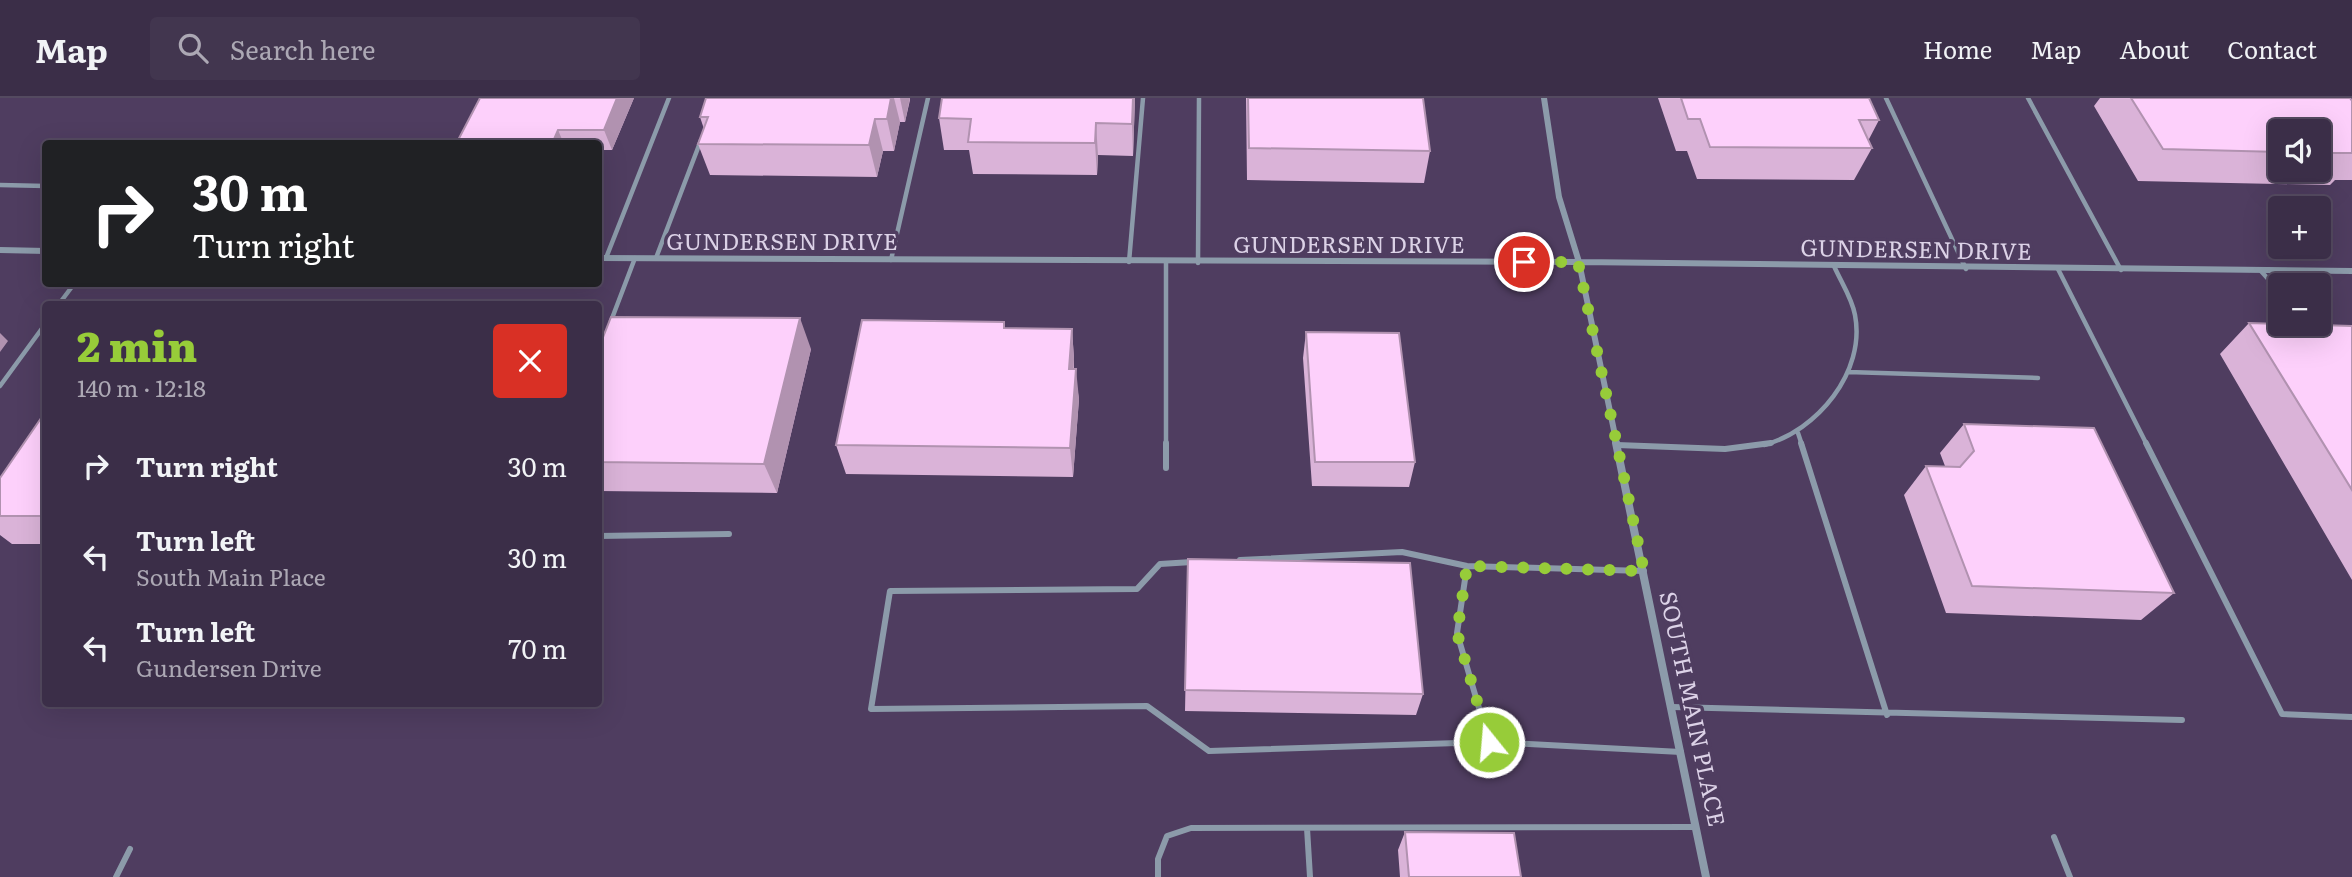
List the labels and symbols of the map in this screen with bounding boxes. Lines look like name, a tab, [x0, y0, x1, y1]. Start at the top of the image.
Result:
street label: GUNDERSEN DRIVE	[666, 223, 898, 257]
street label: GUNDERSEN DRIVE	[1233, 226, 1465, 260]
street label: GUNDERSEN DRIVE	[1800, 229, 2032, 267]
pin	[1494, 232, 1554, 292]
street label: SOUTH MAIN PLACE	[1652, 588, 1735, 829]
position arrow	[1452, 705, 1526, 779]

